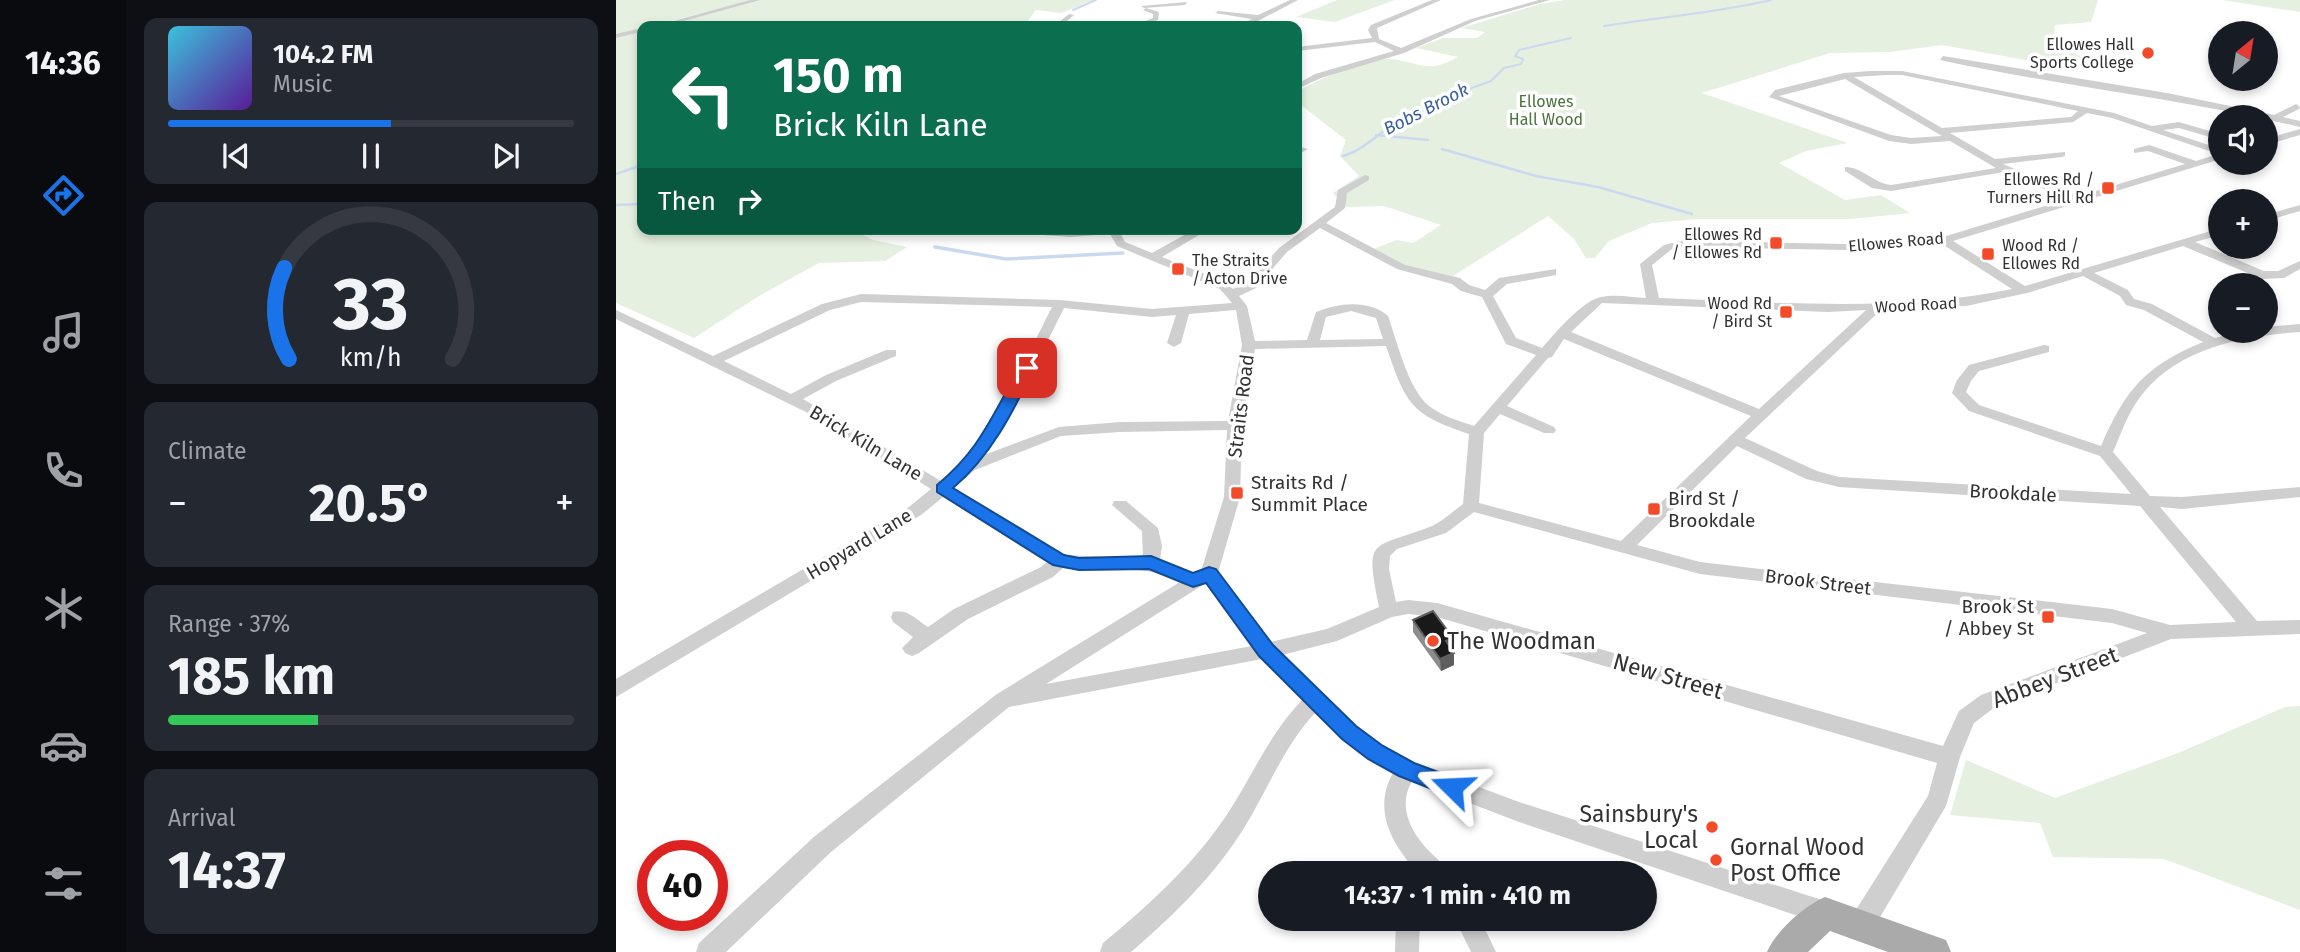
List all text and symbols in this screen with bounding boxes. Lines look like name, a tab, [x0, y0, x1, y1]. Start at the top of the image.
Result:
north arrow	[2208, 21, 2278, 91]
map controls	[2208, 21, 2278, 343]
place label: Ellowes Hall Sports College	[2030, 35, 2134, 72]
text: 104.2 FM	[273, 39, 373, 70]
text: 14:36	[25, 44, 101, 82]
marker: Ellowes Hall Sports College	[2140, 45, 2156, 61]
text: 150 m	[773, 46, 904, 105]
icon: left	[658, 49, 749, 140]
text: Music	[273, 70, 333, 98]
water label: Bobs Brook	[1380, 78, 1472, 140]
park label: Ellowes Hall Wood	[1509, 92, 1583, 129]
button: sound	[2208, 105, 2278, 175]
text: Brick Kiln Lane	[773, 106, 988, 144]
icon: previous	[217, 137, 255, 175]
icon: pause	[352, 137, 390, 175]
icon: next	[487, 137, 525, 175]
place label: Ellowes Rd / Turners Hill Rd	[1987, 170, 2094, 207]
icon: directions	[39, 171, 88, 220]
marker: Ellowes Rd / Turners Hill Rd	[2100, 180, 2116, 196]
icon: right	[730, 182, 768, 220]
text: Then	[658, 186, 716, 217]
button: +	[2208, 189, 2278, 259]
place label: Ellowes Rd / Ellowes Rd	[1671, 225, 1762, 262]
street label: Ellowes Road	[1847, 228, 1945, 256]
marker: Ellowes Rd / Ellowes Rd	[1768, 235, 1784, 251]
place label: Wood Rd / Ellowes Rd	[2002, 236, 2080, 273]
marker: Wood Rd / Ellowes Rd	[1980, 246, 1996, 262]
place label: The Straits / Acton Drive	[1192, 251, 1287, 288]
text: 33	[332, 261, 409, 348]
marker: The Straits / Acton Drive	[1170, 261, 1186, 277]
button: −	[2208, 273, 2278, 343]
street label: Wood Road	[1874, 293, 1958, 317]
place label: Wood Rd / Bird St	[1707, 294, 1772, 331]
marker: Wood Rd / Bird St	[1778, 304, 1794, 320]
icon: music	[39, 308, 88, 357]
pin	[997, 338, 1057, 398]
text: km/h	[340, 342, 402, 372]
icon: arrive	[1008, 349, 1046, 387]
street label: Straits Road	[1223, 353, 1259, 459]
street label: Brick Kiln Lane	[805, 400, 927, 486]
text: Climate	[168, 437, 247, 465]
icon: phone	[39, 446, 88, 495]
place label: Straits Rd / Summit Place	[1251, 471, 1368, 516]
text: 20.5°	[309, 472, 433, 535]
street label: Brookdale	[1969, 479, 2057, 507]
text: −	[168, 480, 187, 526]
text: +	[555, 480, 574, 526]
marker: Straits Rd / Summit Place	[1229, 485, 1245, 501]
place label: Bird St / Brookdale	[1668, 487, 1755, 532]
marker: Bird St / Brookdale	[1646, 501, 1662, 517]
street label: Hopyard Lane	[802, 504, 916, 584]
street label: Brook Street	[1764, 564, 1873, 600]
icon: climate	[39, 584, 88, 633]
place label: Brook St / Abbey St	[1944, 595, 2034, 640]
marker: Brook St / Abbey St	[2040, 609, 2056, 625]
text: Range · 37%	[168, 610, 290, 638]
place label: The Woodman	[1447, 627, 1596, 655]
marker: The Woodman	[1425, 633, 1441, 649]
street label: Abbey Street	[1988, 640, 2123, 714]
text: 185 km	[168, 645, 335, 708]
street label: New Street	[1610, 647, 1727, 705]
icon: car	[39, 721, 88, 770]
position arrow	[1415, 750, 1489, 824]
place label: Sainsbury's Local	[1579, 800, 1698, 854]
text: Arrival	[168, 804, 235, 832]
marker: Sainsbury's Local	[1704, 819, 1720, 835]
place label: Gornal Wood Post Office	[1730, 833, 1865, 887]
text: 14:37	[168, 839, 286, 902]
speed limit sign: 40	[637, 840, 728, 931]
marker: Gornal Wood Post Office	[1708, 852, 1724, 868]
icon: filters	[39, 859, 88, 908]
text: 14:37 · 1 min · 410 m	[1344, 880, 1571, 911]

